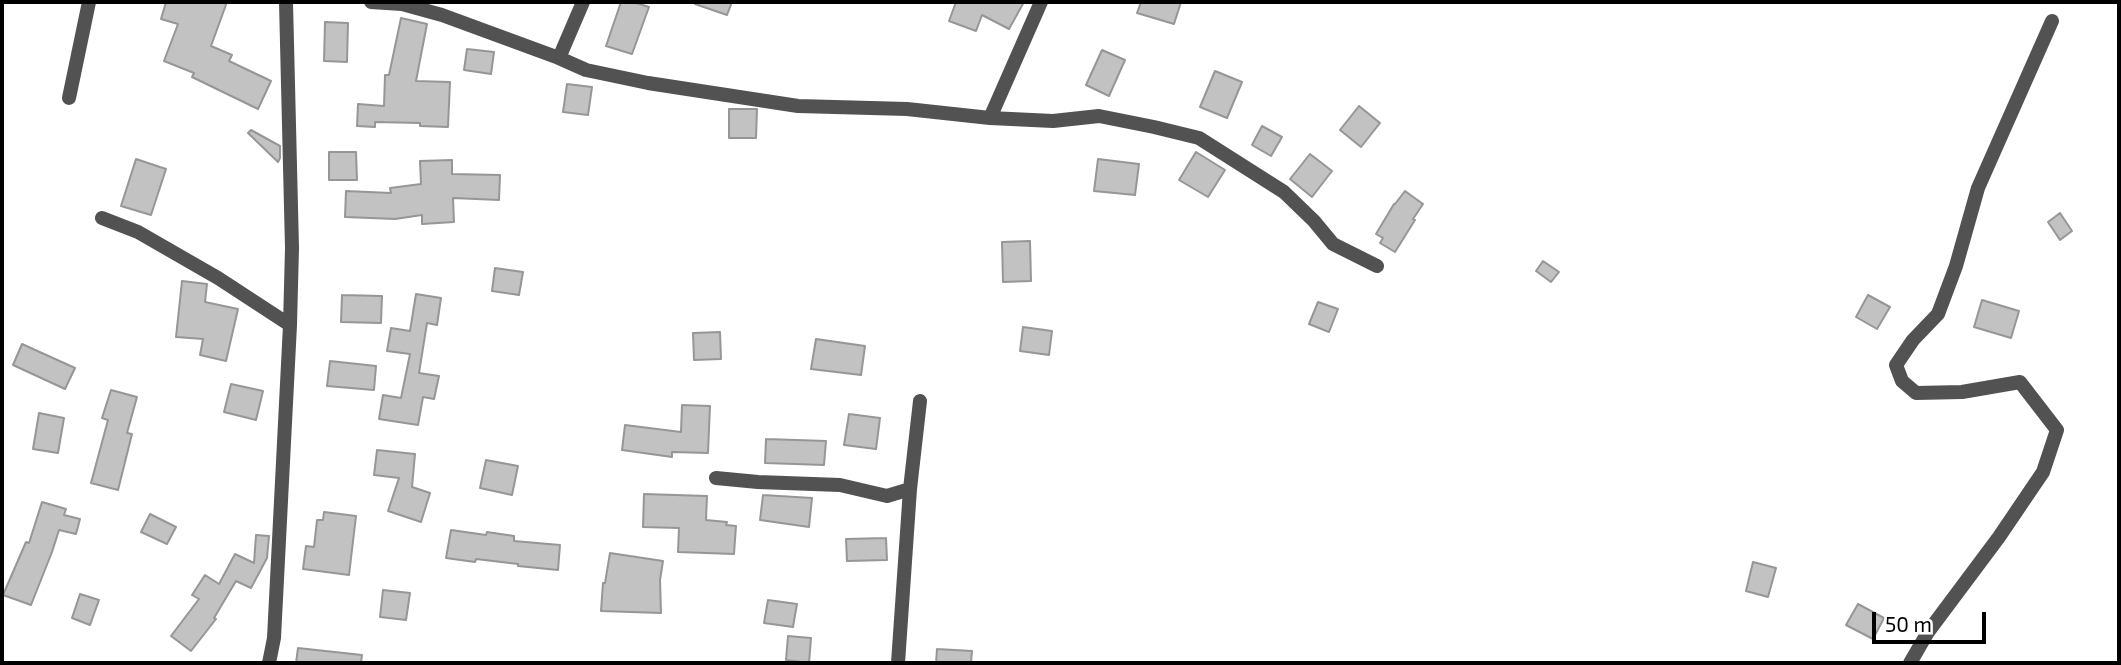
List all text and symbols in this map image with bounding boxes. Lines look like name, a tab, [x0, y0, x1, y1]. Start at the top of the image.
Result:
scale bar	[1876, 598, 1990, 642]
text: 50 m	[1885, 611, 1932, 636]

